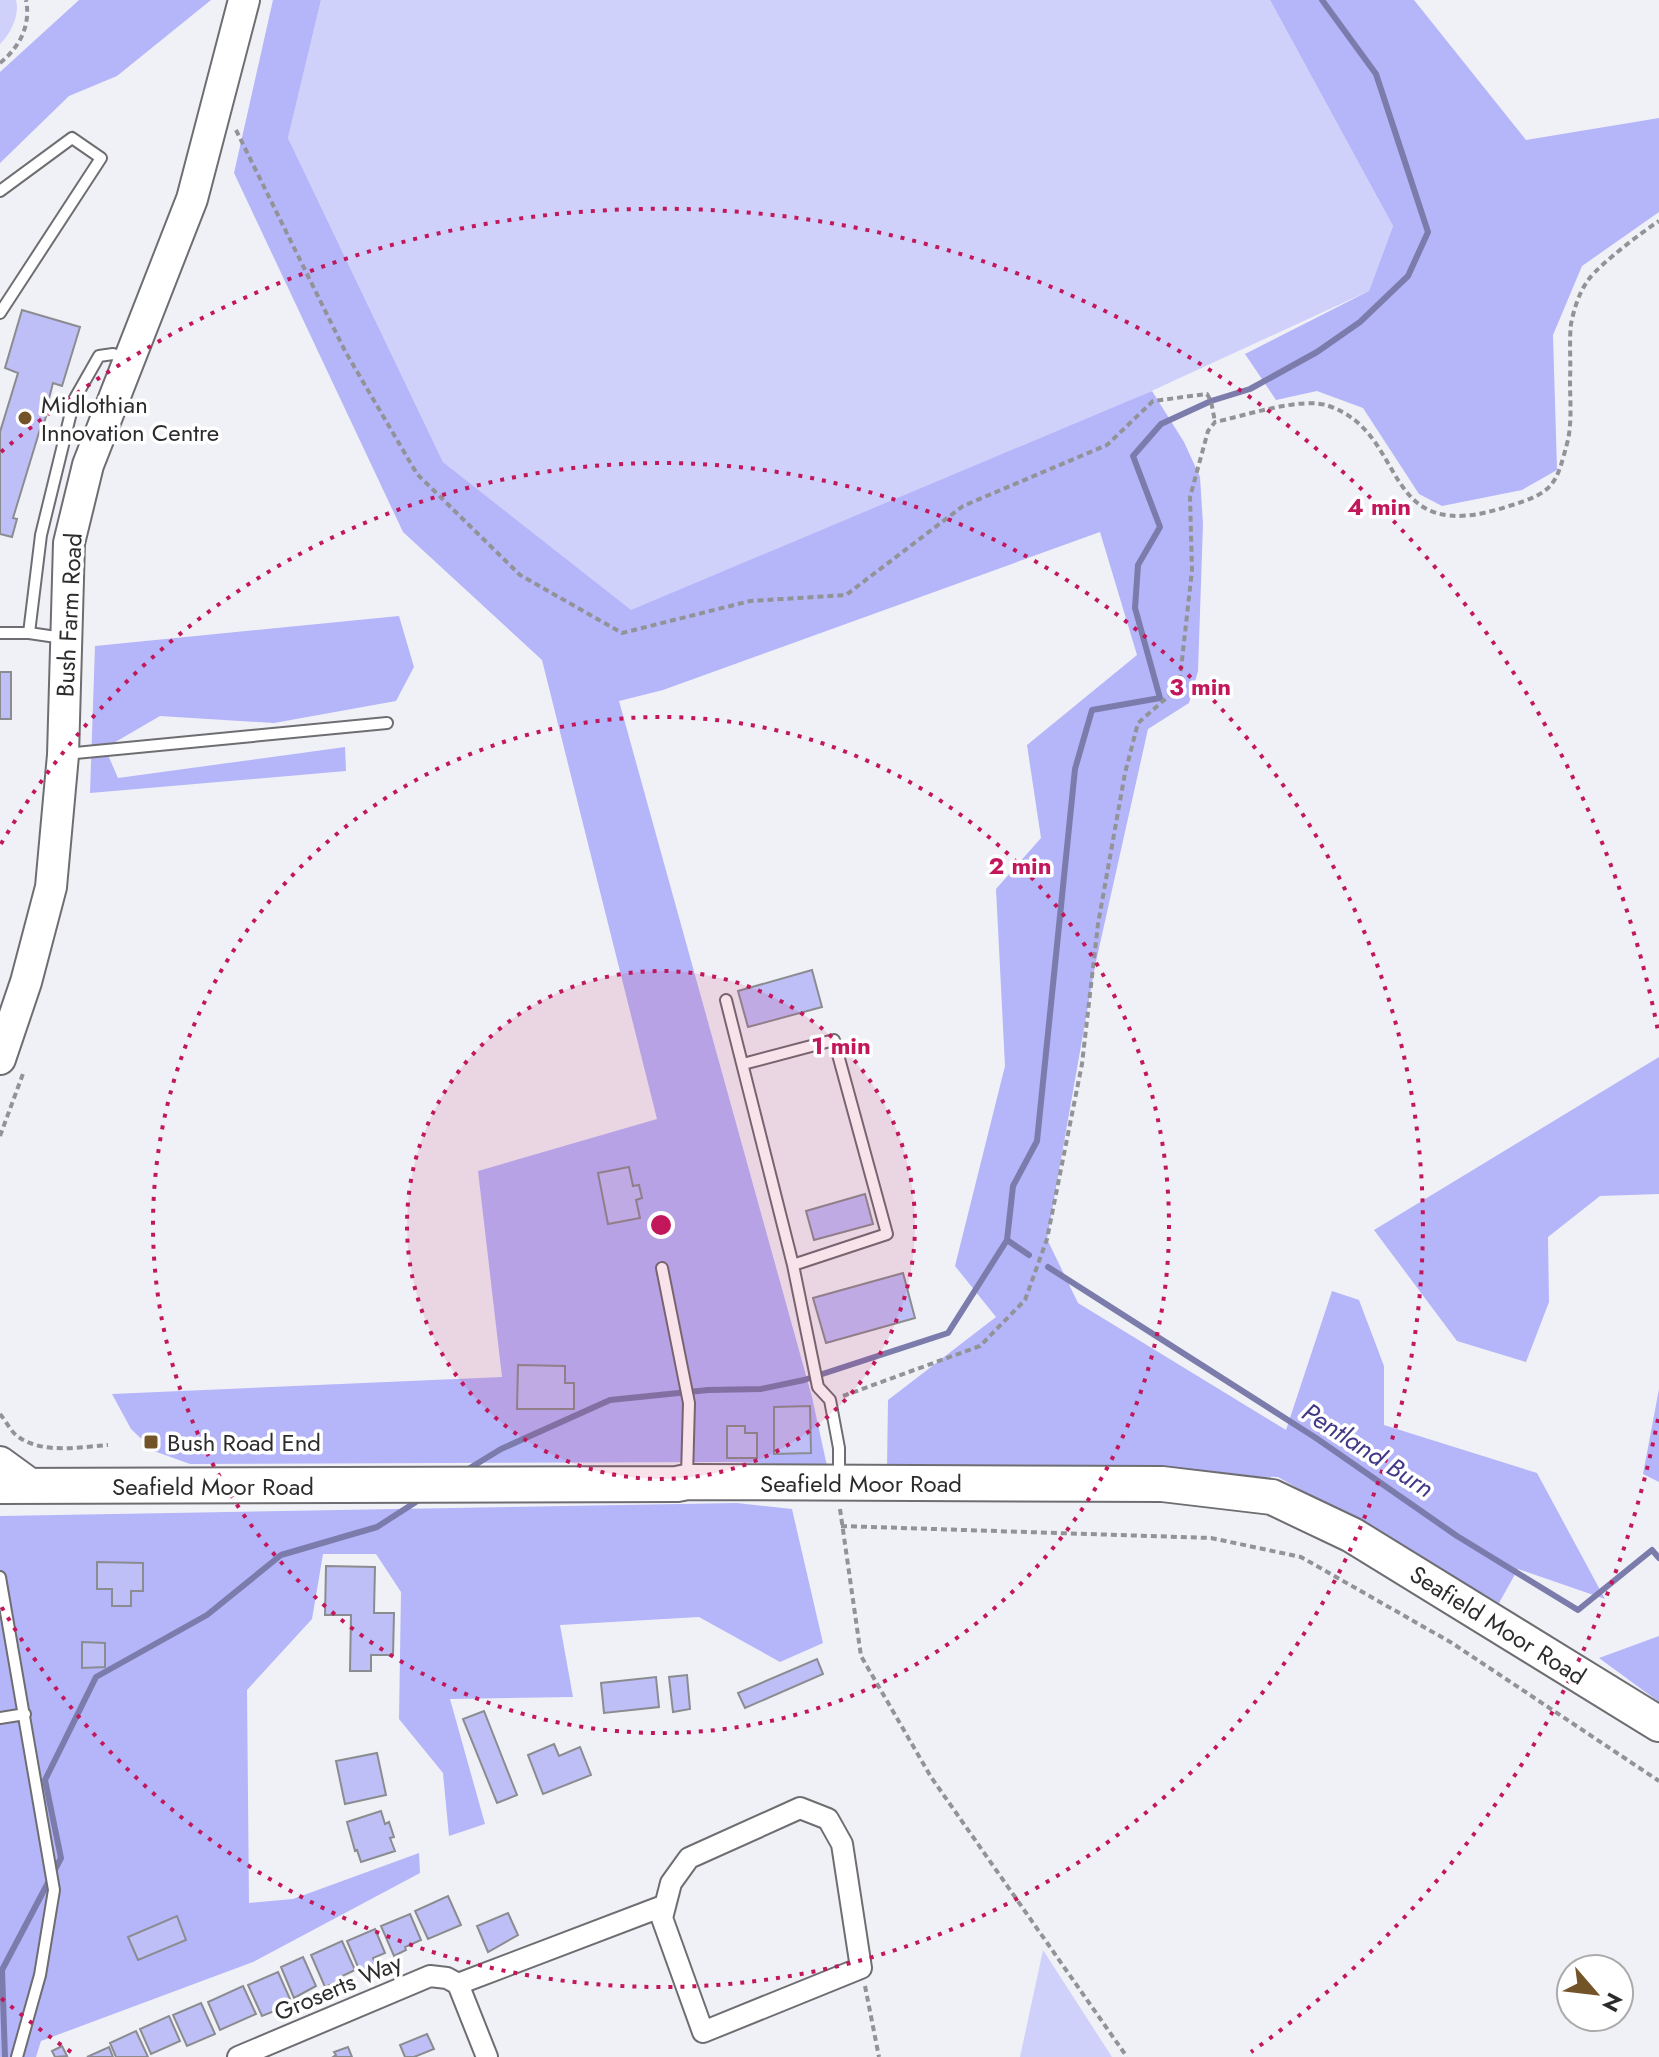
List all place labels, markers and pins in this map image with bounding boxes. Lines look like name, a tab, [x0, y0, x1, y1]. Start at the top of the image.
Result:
place label: Midlothian Innovation Centre	[41, 387, 219, 450]
marker: Midlothian Innovation Centre	[16, 409, 34, 427]
centre of rings	[647, 1211, 675, 1239]
place label: Bush Road End	[167, 1425, 321, 1460]
marker: Bush Road End	[142, 1433, 160, 1451]

